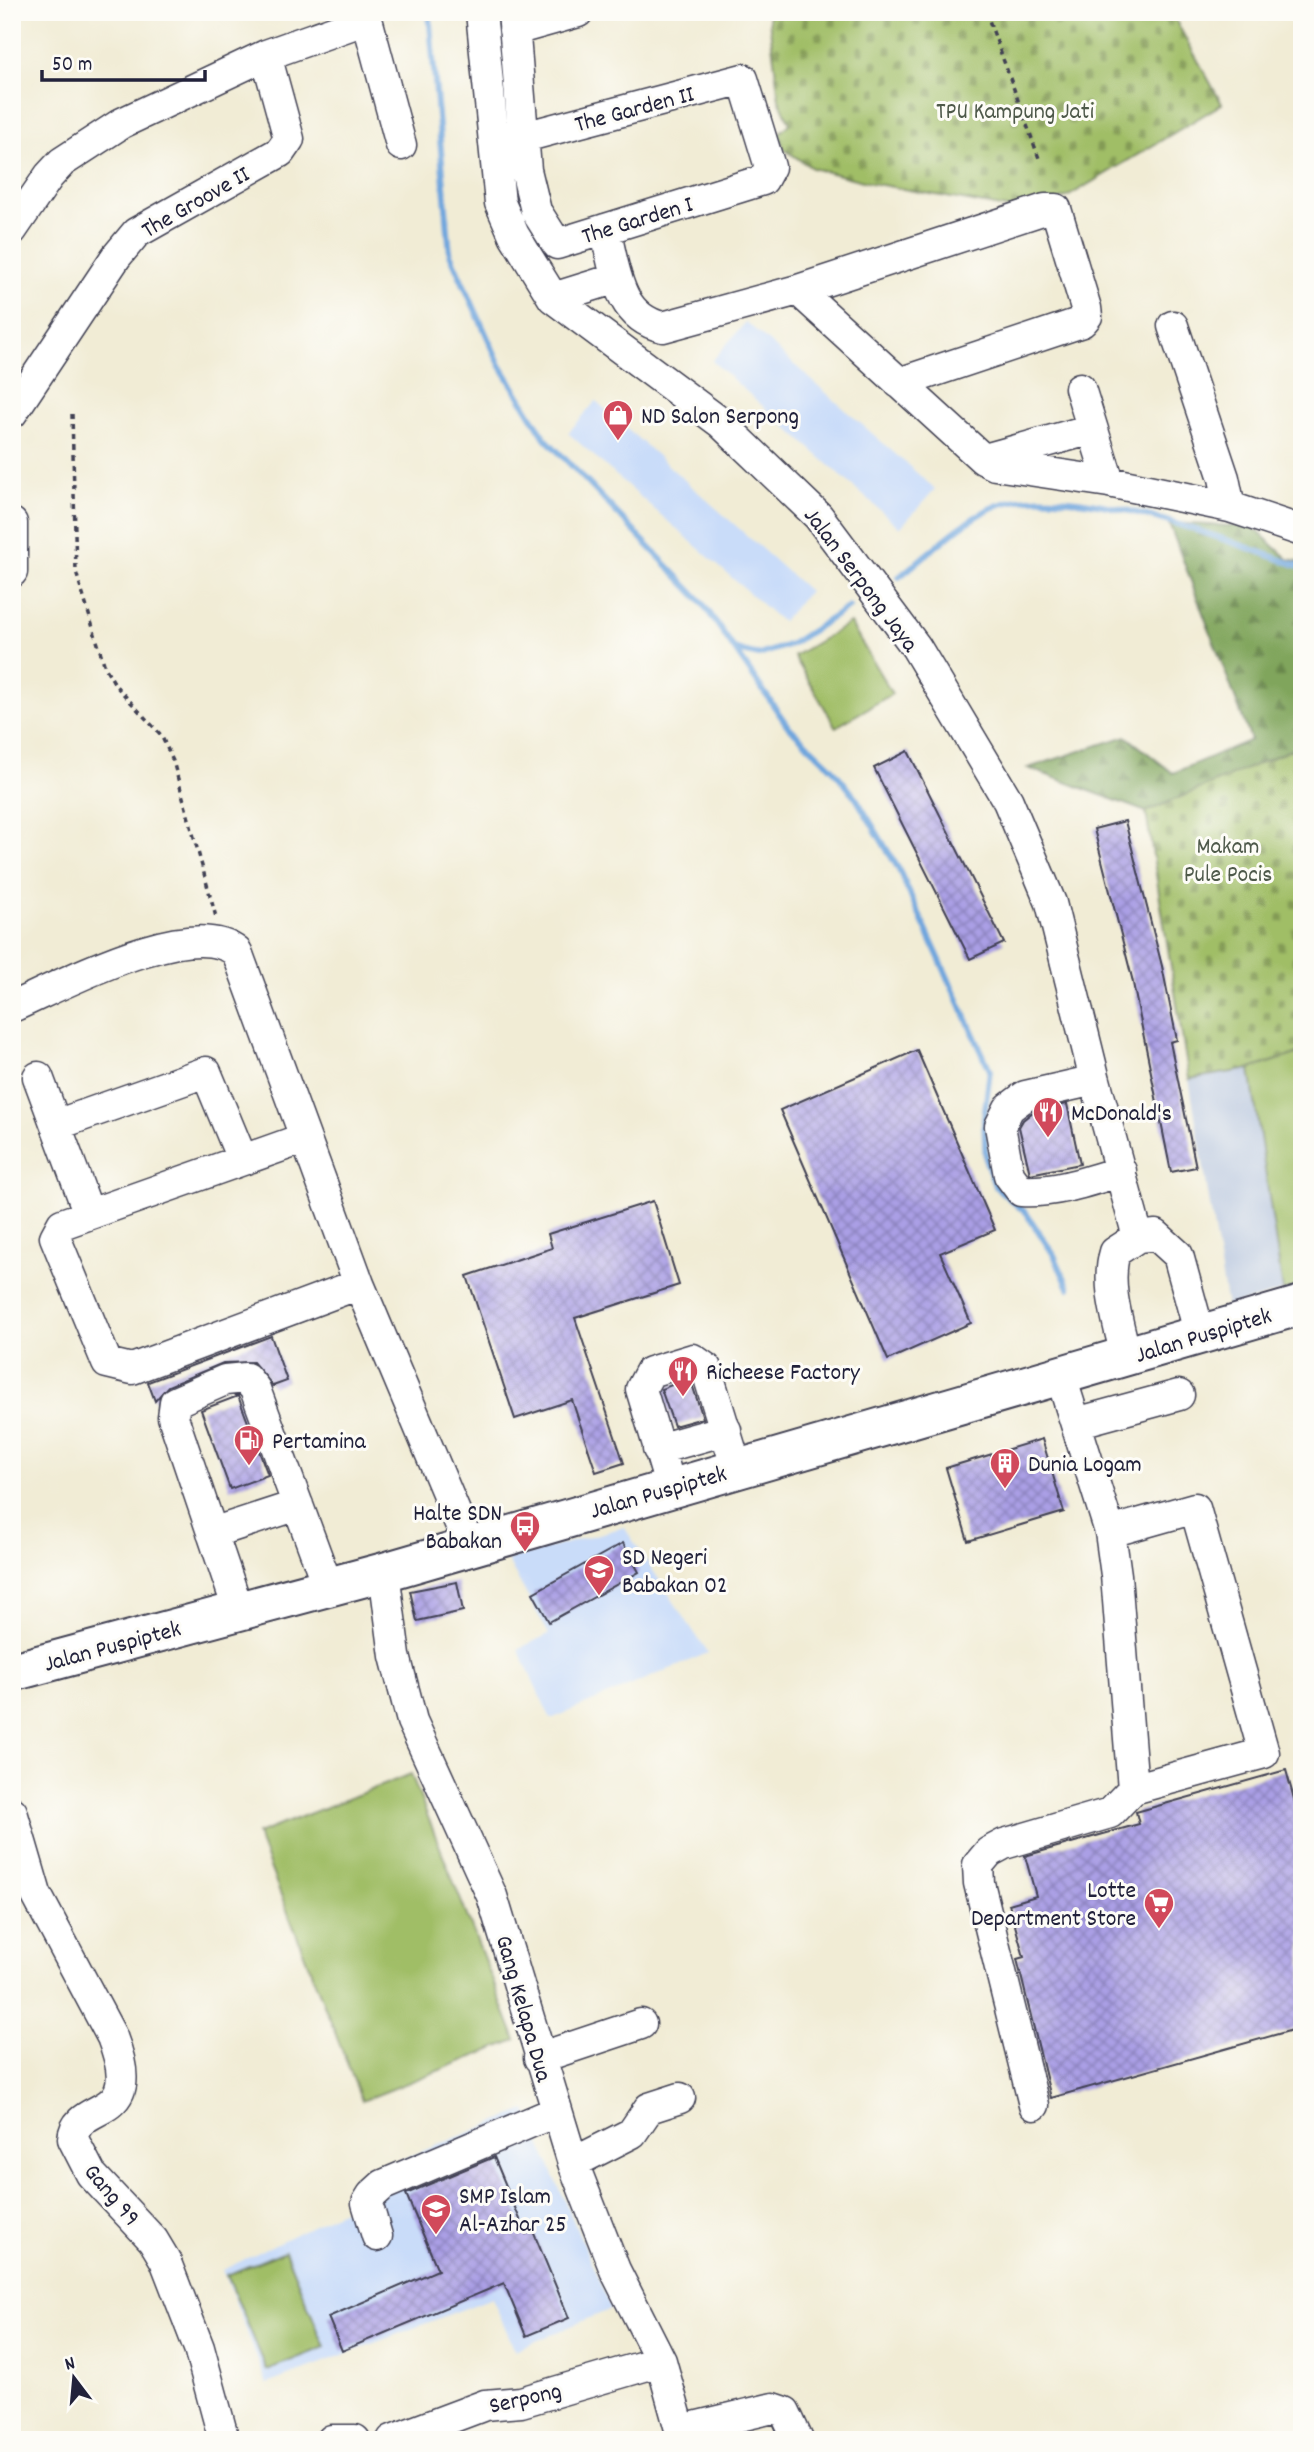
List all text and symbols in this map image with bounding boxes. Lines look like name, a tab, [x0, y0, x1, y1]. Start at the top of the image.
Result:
scale bar	[42, 38, 205, 82]
text: 50 m	[52, 51, 92, 81]
street label: The Garden II	[571, 79, 699, 143]
park label: TPU Kampung Jati	[936, 96, 1094, 130]
street label: The Groove II	[136, 159, 257, 248]
street label: The Garden I	[578, 189, 698, 255]
shop icon: ND Salon Serpong	[601, 398, 635, 442]
place label: ND Salon Serpong	[641, 401, 799, 435]
street label: Jalan Serpong Jaya	[794, 501, 926, 661]
park label: Makam Pule Pocis	[1184, 831, 1272, 893]
restaurant icon: McDonald's	[1031, 1095, 1065, 1139]
place label: McDonald's	[1071, 1098, 1172, 1132]
street label: Jalan Puspiptek	[1132, 1300, 1276, 1374]
restaurant icon: Richeese Factory	[666, 1354, 700, 1398]
place label: Richeese Factory	[706, 1357, 861, 1391]
fuel station icon: Pertamina	[232, 1423, 266, 1467]
place label: Pertamina	[272, 1426, 366, 1460]
building icon: Dunia Logam	[988, 1446, 1022, 1490]
place label: Dunia Logam	[1028, 1449, 1142, 1483]
street label: Jalan Puspiptek	[587, 1458, 731, 1530]
place label: Halte SDN Babakan	[413, 1498, 502, 1560]
bus stop icon: Halte SDN Babakan	[508, 1509, 542, 1553]
place label: SD Negeri Babakan 02	[622, 1542, 728, 1604]
school or university icon: SD Negeri Babakan 02	[582, 1553, 616, 1597]
street label: Jalan Puspiptek	[40, 1613, 185, 1683]
place label: Lotte Department Store	[971, 1875, 1136, 1937]
supermarket icon: Lotte Department Store	[1142, 1886, 1176, 1930]
street label: Gang Kelapa Dua	[485, 1932, 559, 2087]
street label: Gang 99	[74, 2157, 147, 2235]
place label: SMP Islam Al-Azhar 25	[459, 2181, 567, 2243]
school or university icon: SMP Islam Al-Azhar 25	[419, 2192, 453, 2236]
north arrow	[38, 2344, 108, 2414]
text: N	[62, 2351, 79, 2379]
street label: Serpong	[486, 2375, 565, 2425]

